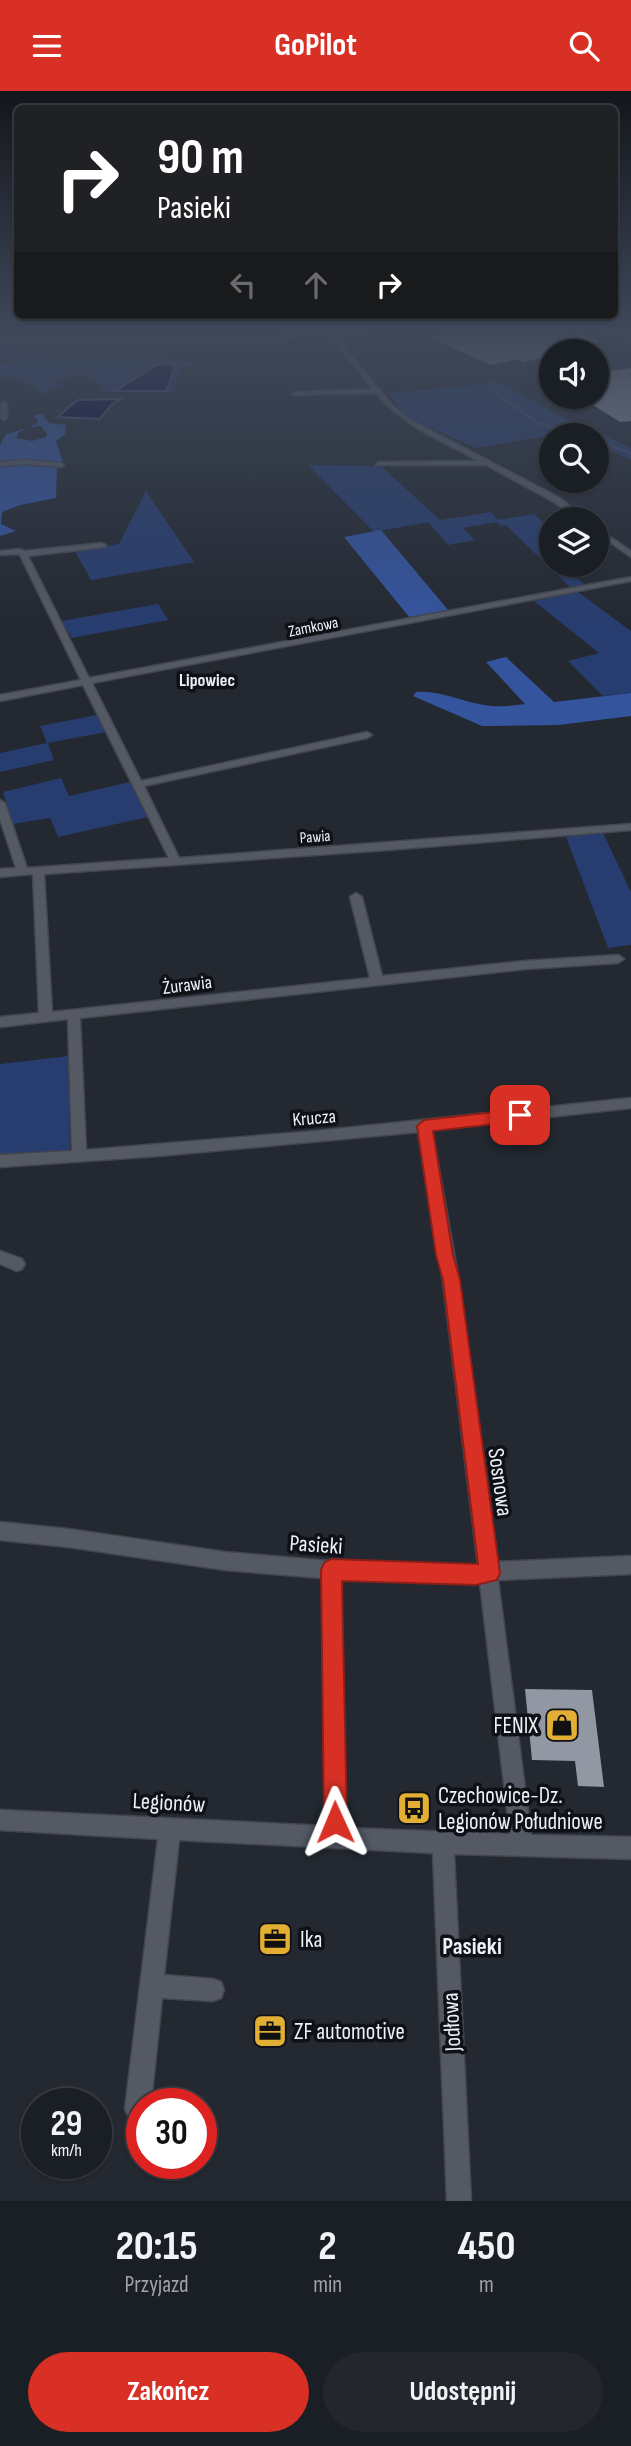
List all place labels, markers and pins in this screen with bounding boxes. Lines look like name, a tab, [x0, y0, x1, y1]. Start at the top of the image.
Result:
pin	[490, 1085, 550, 1145]
shop icon: FENIX	[543, 1706, 581, 1744]
place label: FENIX	[493, 1712, 538, 1740]
place label: Czechowice-Dz. Legionów Południowe	[438, 1782, 603, 1836]
bus stop icon: Czechowice-Dz. Legionów Południowe	[395, 1789, 433, 1827]
office icon: Ika	[256, 1920, 294, 1958]
place label: Ika	[300, 1926, 322, 1954]
office icon: ZF automotive	[251, 2012, 289, 2050]
place label: ZF automotive	[294, 2018, 405, 2046]

